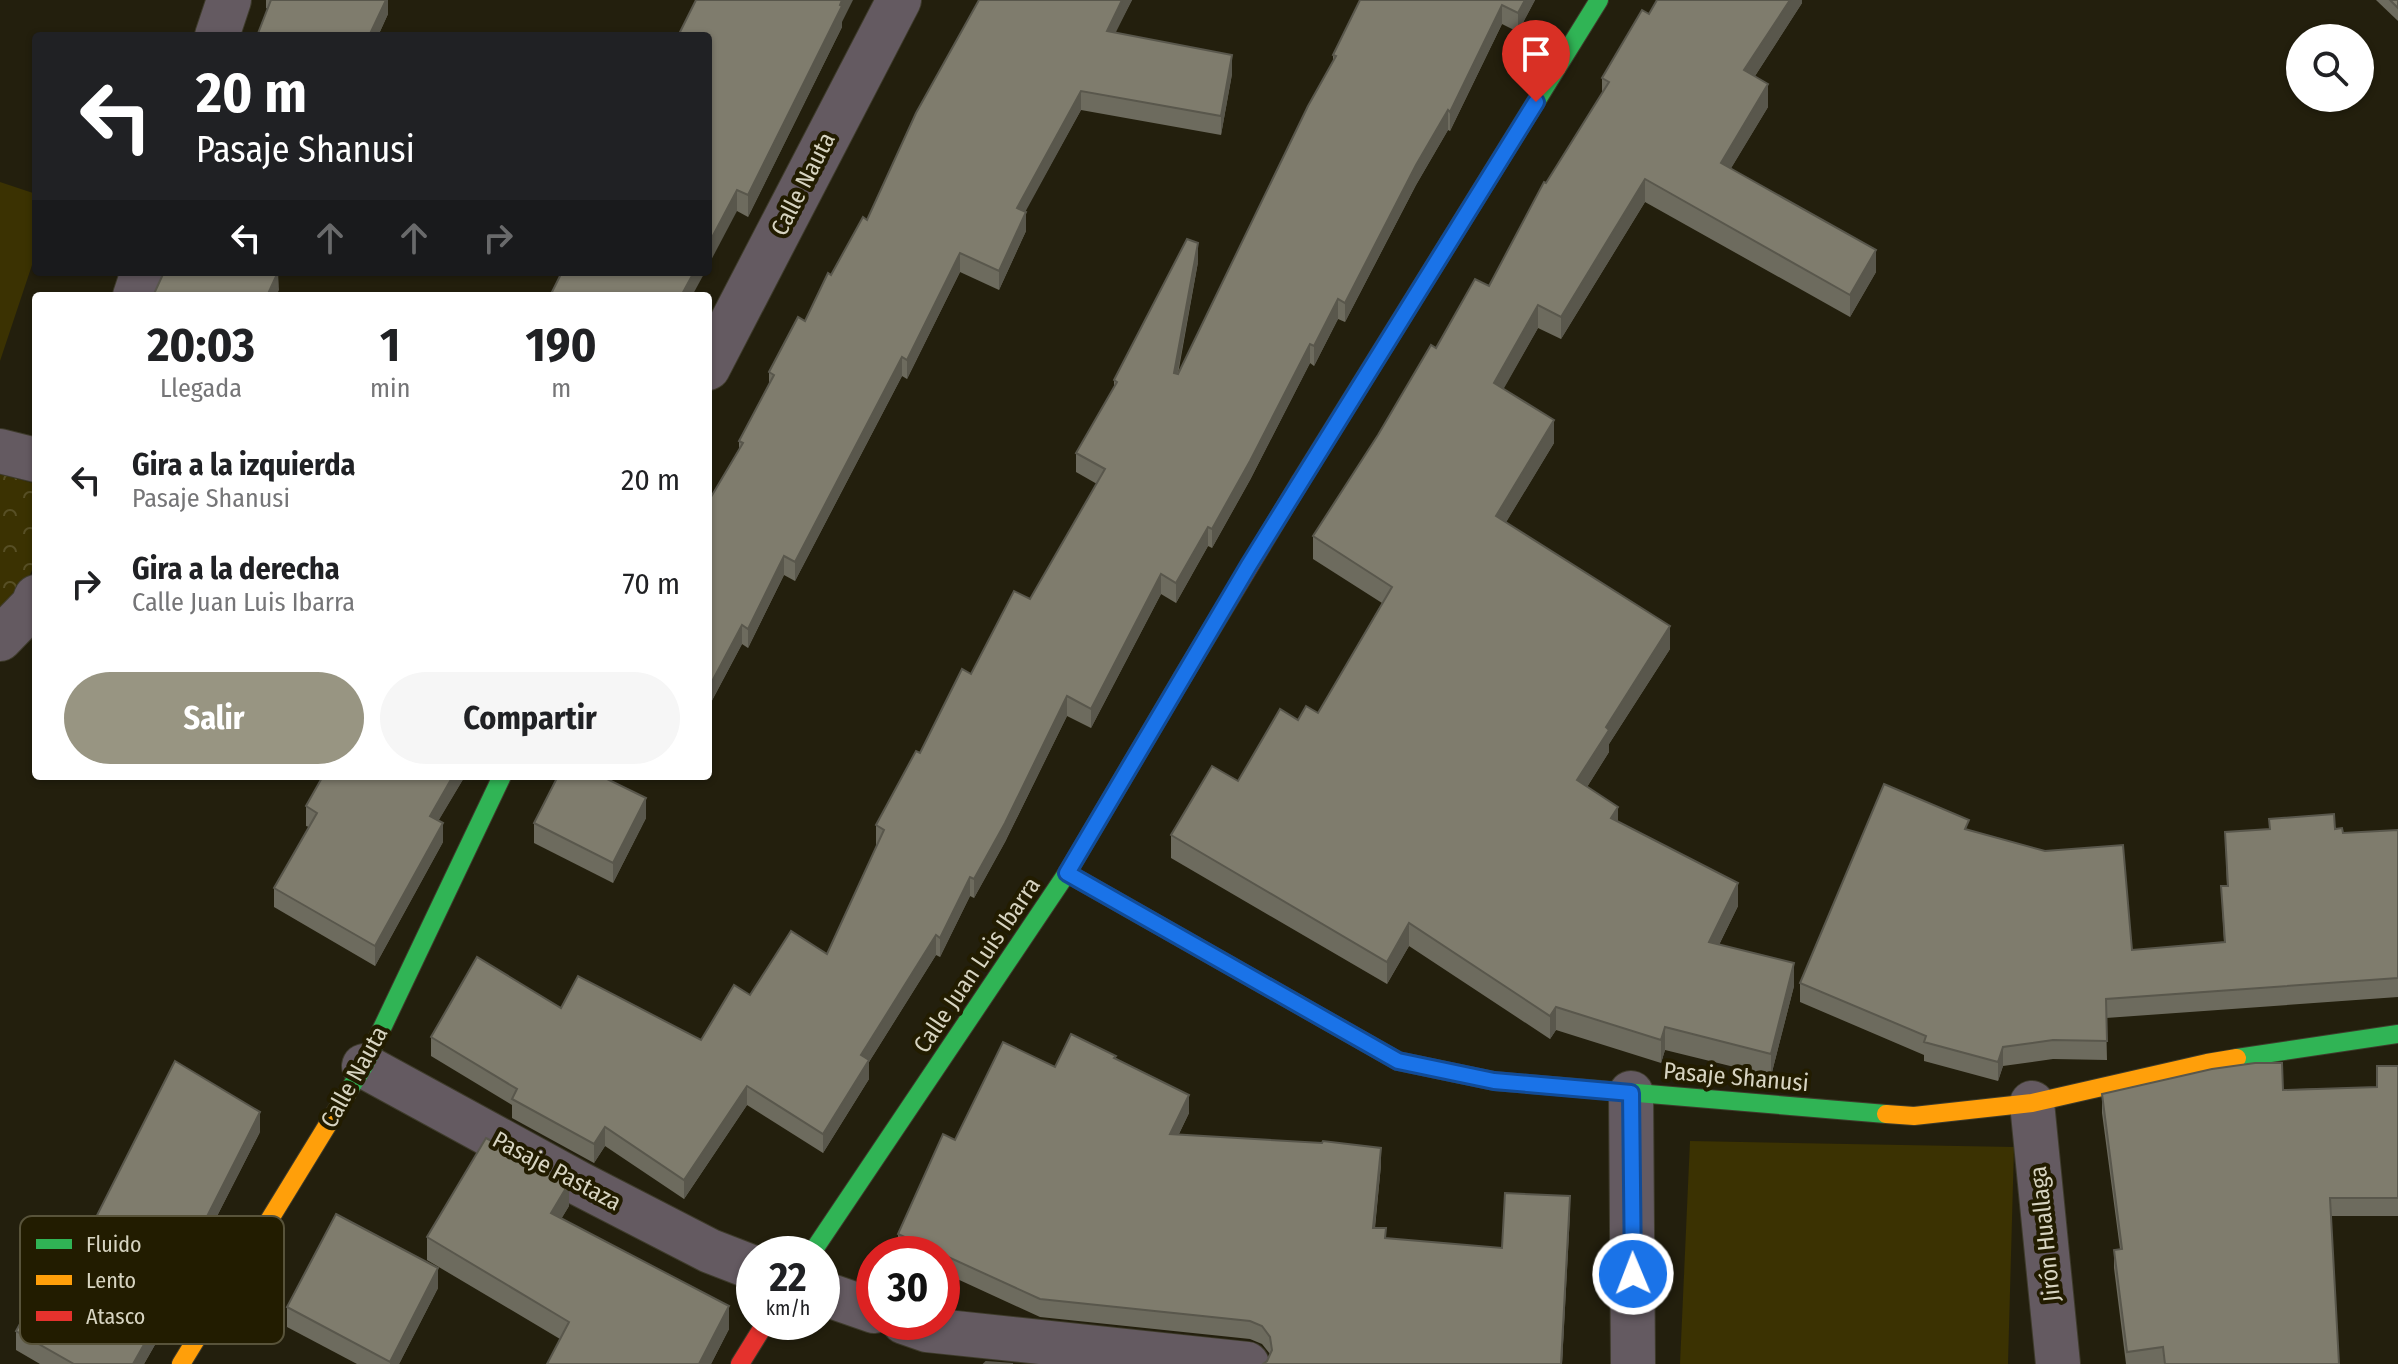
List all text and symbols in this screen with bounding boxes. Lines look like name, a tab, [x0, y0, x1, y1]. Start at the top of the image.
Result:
pin	[1502, 20, 1570, 102]
map controls	[2286, 24, 2374, 112]
button: search	[2286, 24, 2374, 112]
icon: arrive	[1514, 32, 1558, 76]
text: 20 m	[196, 60, 307, 127]
icon: left	[64, 64, 168, 168]
text: Pasaje Shanusi	[196, 128, 415, 172]
street label: Calle Nauta	[765, 128, 841, 240]
icon: left	[224, 216, 268, 260]
icon: ahead	[308, 216, 352, 260]
icon: ahead	[392, 216, 436, 260]
icon: right	[476, 216, 520, 260]
text: 20:03	[147, 316, 255, 374]
text: 1	[380, 316, 400, 374]
text: 190	[525, 316, 597, 374]
text: Llegada	[160, 373, 242, 404]
text: min	[370, 373, 410, 404]
text: m	[551, 373, 571, 404]
text: Gira a la izquierda	[132, 447, 355, 483]
icon: left	[64, 458, 108, 502]
text: 20 m	[621, 462, 680, 498]
text: Pasaje Shanusi	[132, 483, 290, 514]
text: Gira a la derecha	[132, 551, 340, 587]
icon: right	[64, 562, 108, 606]
text: 70 m	[622, 566, 680, 602]
text: Calle Juan Luis Ibarra	[132, 587, 355, 618]
button: Salir	[64, 672, 364, 764]
button: Compartir	[380, 672, 680, 764]
street label: Calle Juan Luis Ibarra	[908, 872, 1046, 1058]
street label: Calle Nauta	[315, 1021, 393, 1133]
street label: Pasaje Shanusi	[1662, 1057, 1810, 1097]
street label: Pasaje Pastaza	[488, 1125, 626, 1217]
street label: Jirón Huallaga	[2024, 1165, 2066, 1303]
legend	[20, 1216, 284, 1344]
text: Fluido	[86, 1231, 142, 1258]
position arrow	[1591, 1232, 1675, 1316]
speed limit sign: 30	[856, 1236, 960, 1340]
text: 22	[769, 1254, 807, 1302]
text: Lento	[86, 1267, 136, 1294]
text: km/h	[766, 1296, 810, 1320]
text: Atasco	[86, 1303, 145, 1330]

